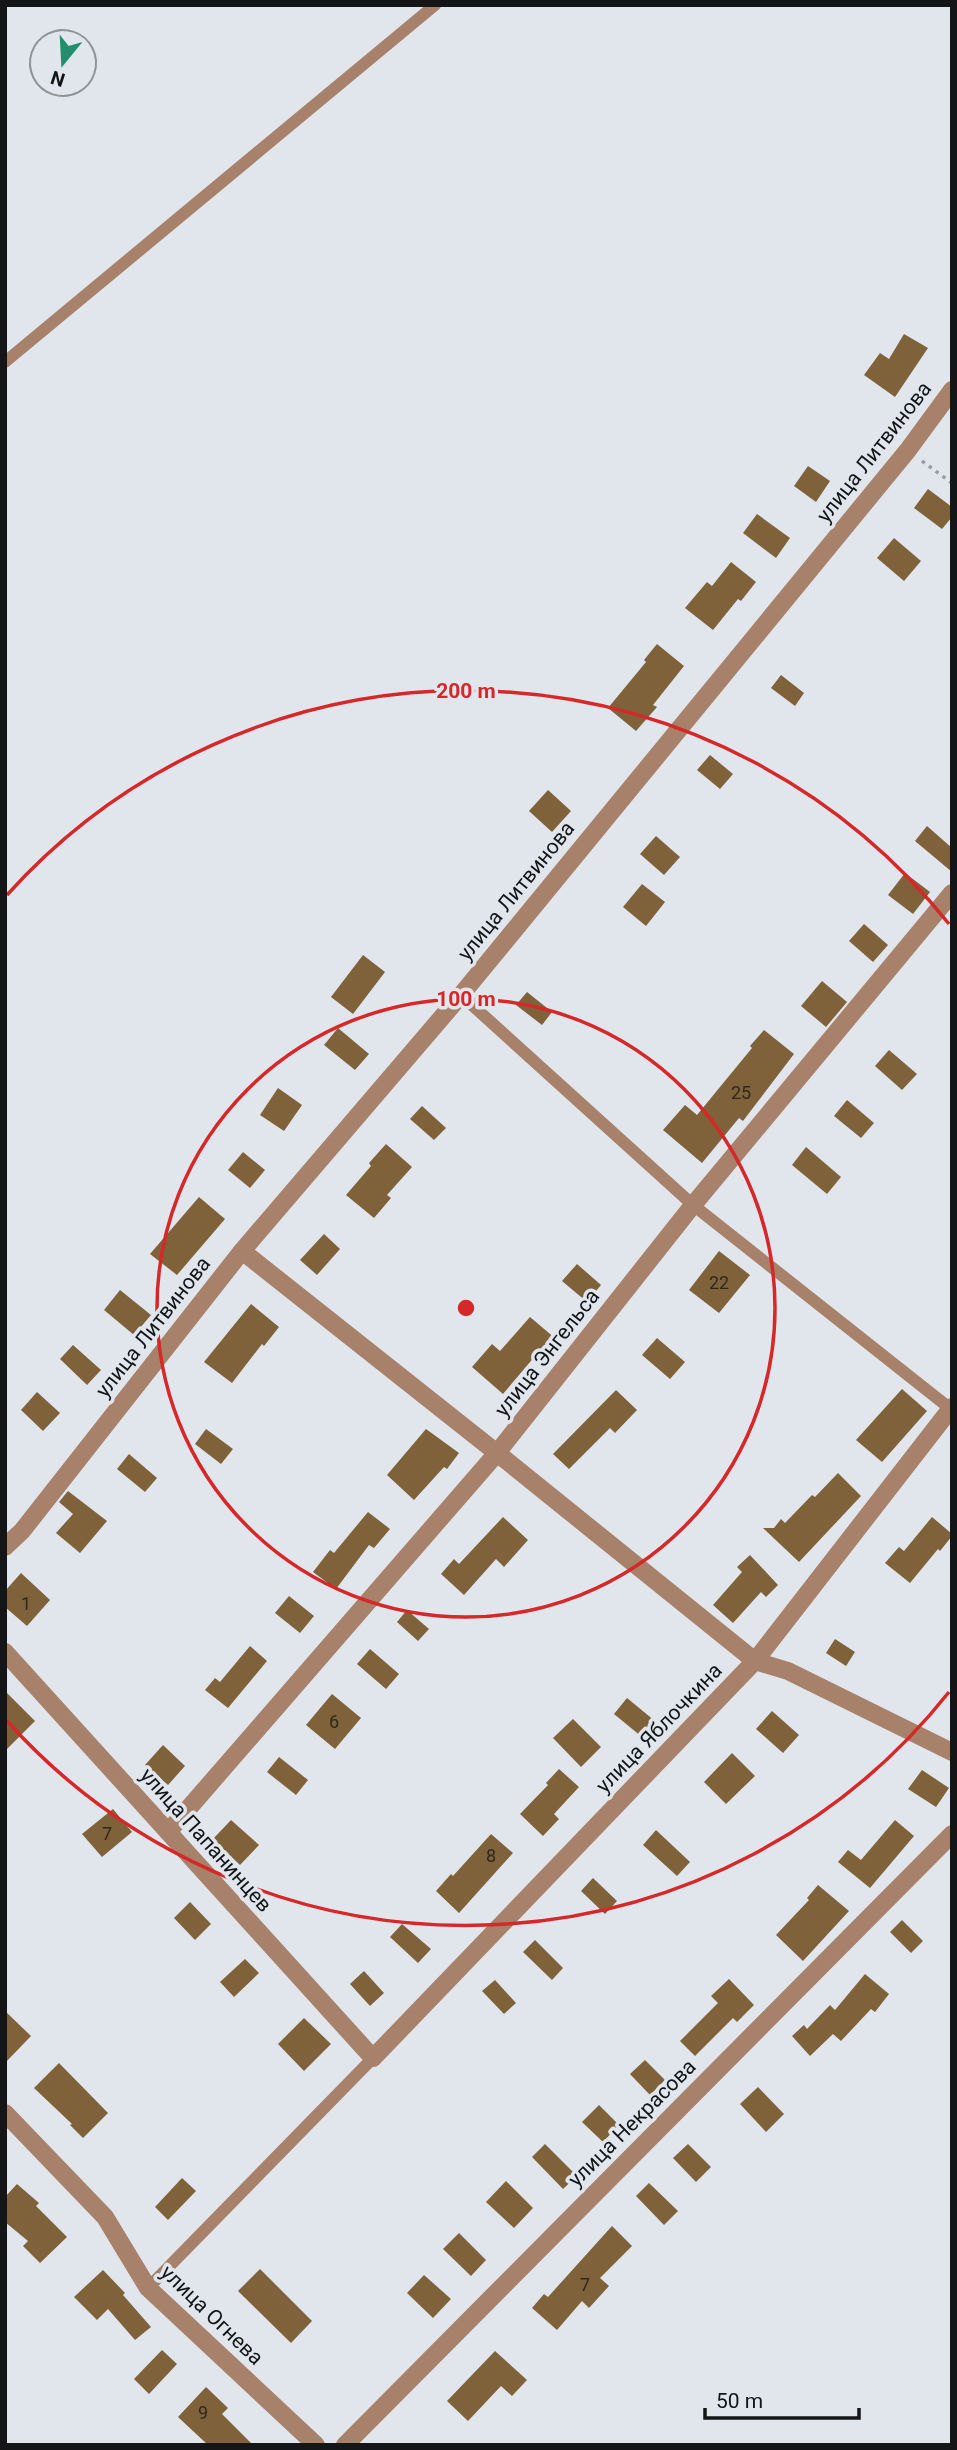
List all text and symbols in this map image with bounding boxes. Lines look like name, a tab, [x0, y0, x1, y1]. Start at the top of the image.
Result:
north arrow	[28, 28, 98, 98]
text: N	[48, 66, 68, 92]
street label: улица Литвинова	[812, 377, 936, 527]
text: 200 m	[436, 679, 496, 703]
street label: улица Литвинова	[453, 817, 579, 965]
text: 100 m	[436, 987, 496, 1011]
house number: 25	[731, 1082, 751, 1103]
street label: улица Литвинова	[91, 1252, 215, 1402]
house number: 22	[709, 1272, 729, 1293]
street label: улица Энгельса	[490, 1285, 604, 1421]
centre of rings	[454, 1296, 478, 1320]
house number: 1	[21, 1593, 31, 1614]
street label: улица Яблочкина	[591, 1658, 727, 1798]
house number: 6	[329, 1711, 339, 1732]
street label: улица Папанинцев	[135, 1763, 277, 1917]
house number: 7	[102, 1823, 112, 1844]
house number: 8	[486, 1845, 496, 1866]
street label: улица Некрасова	[563, 2054, 701, 2192]
street label: улица Огнева	[156, 2260, 268, 2370]
house number: 7	[580, 2274, 590, 2295]
scale bar	[705, 2376, 859, 2420]
text: 50 m	[716, 2389, 763, 2413]
house number: 9	[198, 2402, 208, 2423]

